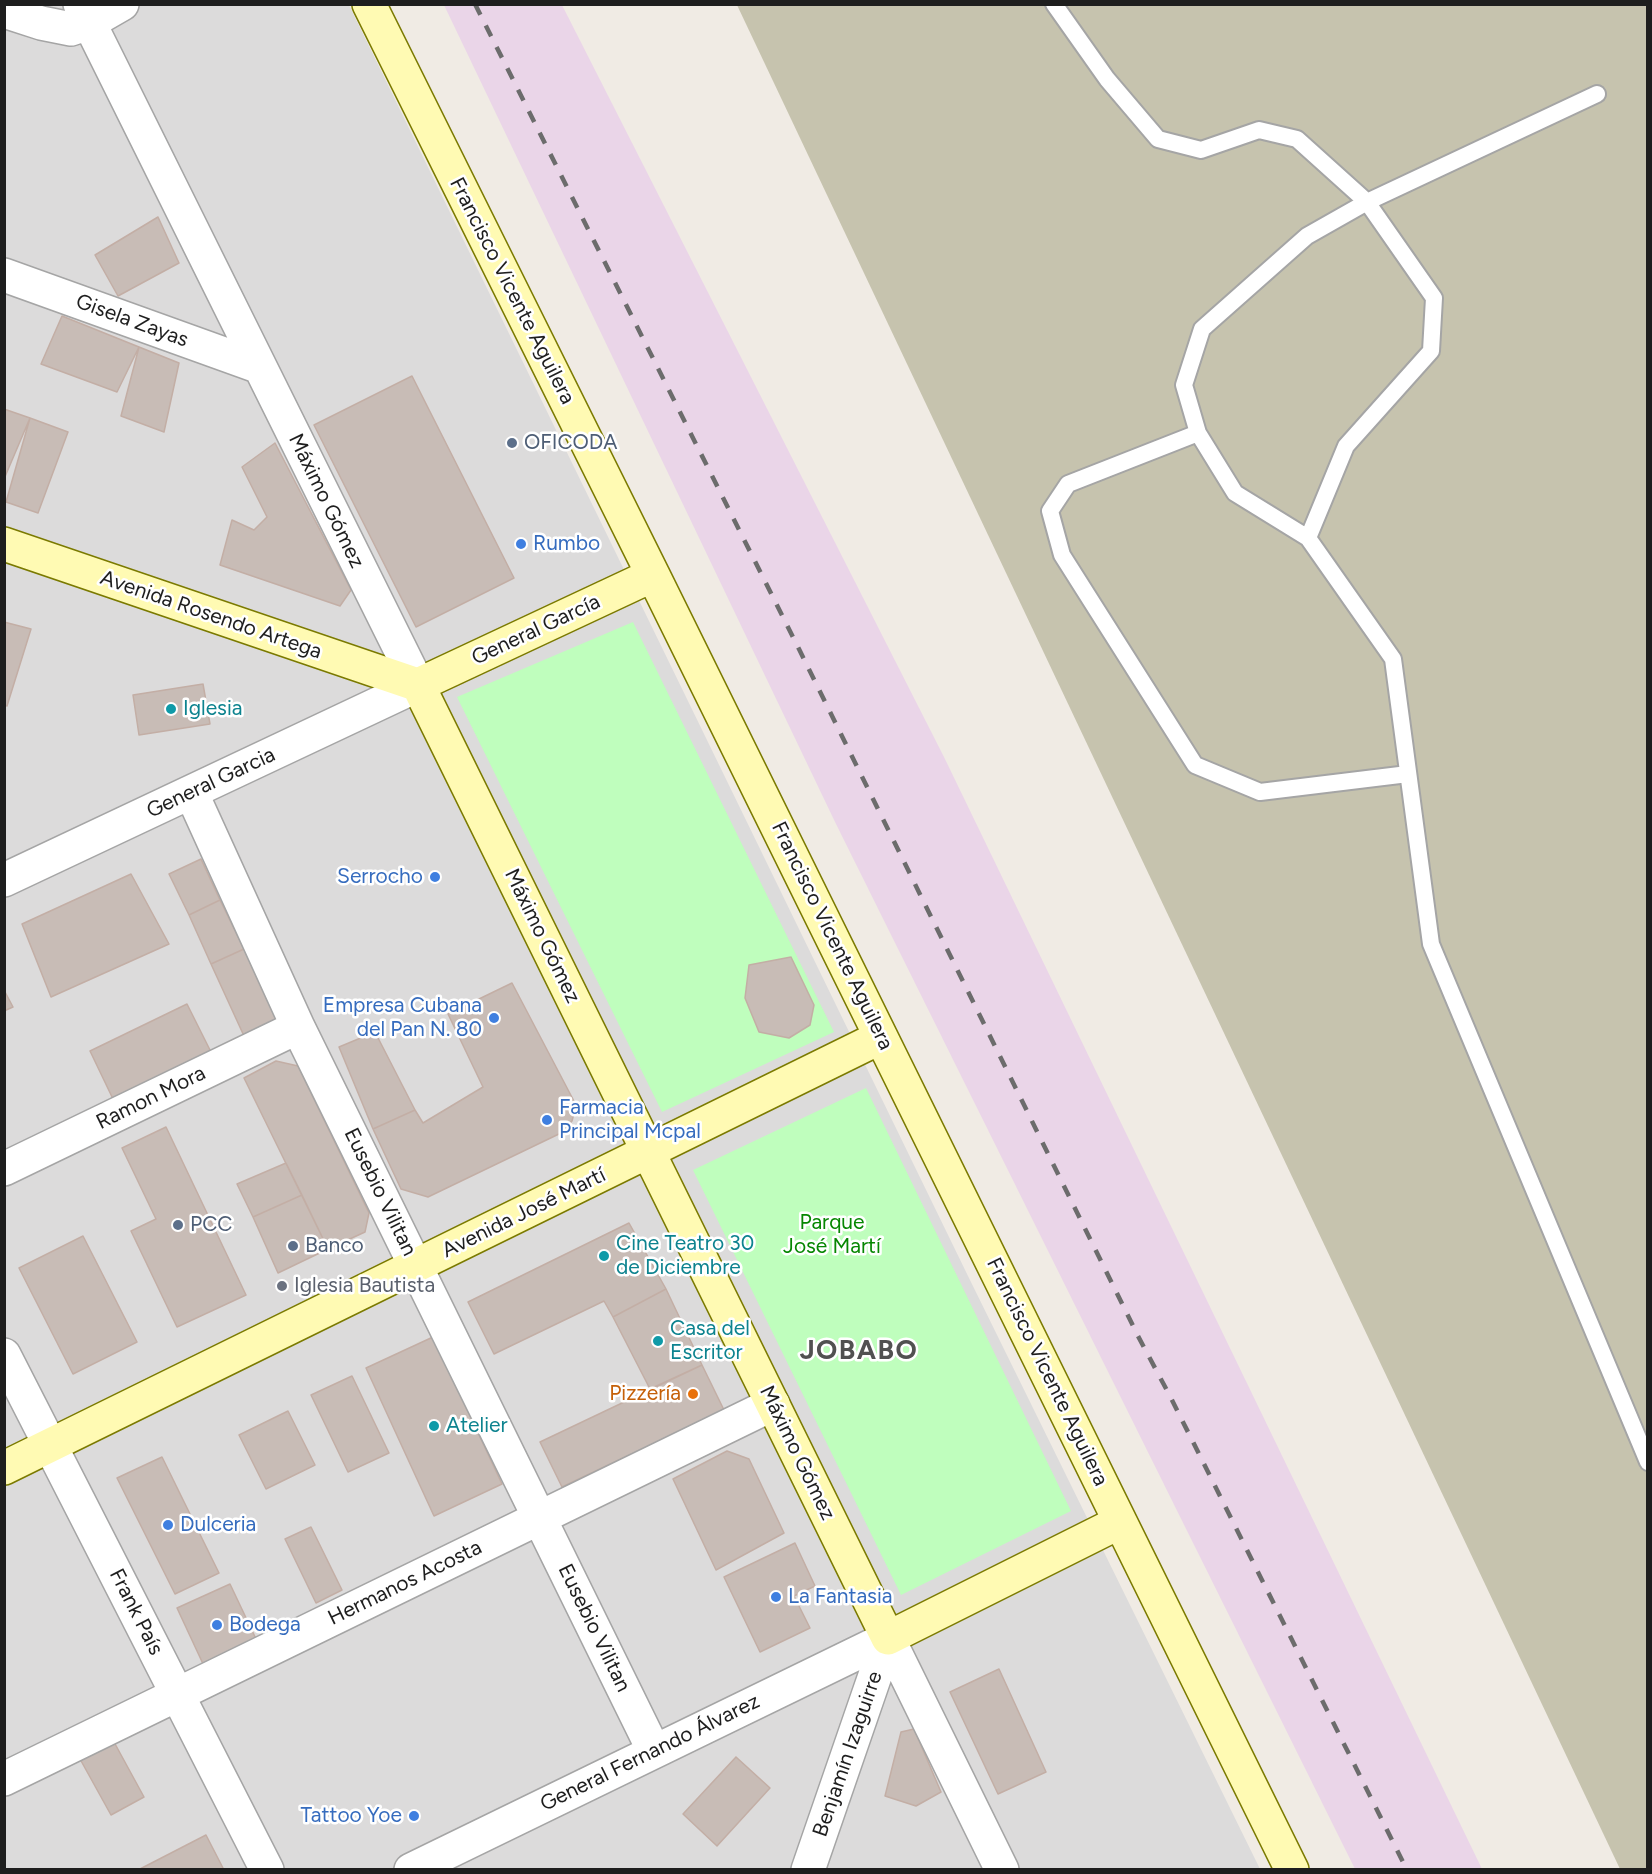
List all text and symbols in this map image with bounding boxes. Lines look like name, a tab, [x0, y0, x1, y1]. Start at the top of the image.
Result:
street label: Francisco Vicente Aguilera	[444, 174, 580, 408]
street label: Gisela Zayas	[72, 289, 192, 353]
street label: Máximo Gómez	[283, 430, 369, 572]
place label: OFICODA	[524, 430, 617, 456]
marker: OFICODA	[505, 436, 519, 450]
place label: Rumbo	[533, 531, 600, 557]
marker: Rumbo	[514, 537, 528, 551]
street label: Avenida Rosendo Artega	[97, 565, 325, 665]
street label: General García	[468, 589, 604, 671]
place label: Iglesia	[183, 696, 242, 722]
marker: Iglesia	[164, 702, 178, 716]
street label: General Garcia	[143, 742, 279, 824]
street label: Francisco Vicente Aguilera	[766, 818, 898, 1054]
place label: Serrocho	[337, 864, 423, 890]
street label: Máximo Gómez	[499, 865, 585, 1007]
marker: Serrocho	[428, 870, 442, 884]
place label: Empresa Cubana del Pan N. 80	[323, 993, 482, 1043]
marker: Empresa Cubana del Pan N. 80	[487, 1011, 501, 1025]
street label: Ramon Mora	[92, 1061, 210, 1135]
place label: Farmacia Principal Mcpal	[559, 1095, 701, 1145]
marker: Farmacia Principal Mcpal	[540, 1113, 554, 1127]
street label: Eusebio Vilitan	[338, 1124, 422, 1260]
street label: Avenida José Martí	[438, 1162, 610, 1264]
park label: Parque José Martí	[783, 1210, 881, 1260]
place label: PCC	[190, 1212, 232, 1238]
marker: PCC	[171, 1218, 185, 1232]
place label: Cine Teatro 30 de Diciembre	[616, 1231, 754, 1281]
place label: Banco	[305, 1233, 364, 1259]
marker: Banco	[286, 1239, 300, 1253]
marker: Cine Teatro 30 de Diciembre	[597, 1249, 611, 1263]
street label: Francisco Vicente Aguilera	[981, 1254, 1113, 1490]
place label: Iglesia Bautista	[294, 1273, 435, 1299]
marker: Iglesia Bautista	[275, 1279, 289, 1293]
place label: Casa del Escritor	[670, 1316, 750, 1366]
marker: Casa del Escritor	[651, 1334, 665, 1348]
district label: JOBABO	[800, 1335, 918, 1367]
place label: Pizzería	[609, 1381, 681, 1407]
street label: Máximo Gómez	[754, 1382, 840, 1524]
marker: Pizzería	[686, 1387, 700, 1401]
place label: Atelier	[446, 1413, 508, 1439]
marker: Atelier	[427, 1419, 441, 1433]
place label: Dulceria	[180, 1512, 256, 1538]
marker: Dulceria	[161, 1518, 175, 1532]
street label: Hermanos Acosta	[324, 1535, 486, 1631]
street label: Eusebio Vilitan	[552, 1560, 636, 1696]
street label: Frank País	[104, 1565, 168, 1659]
place label: La Fantasia	[788, 1584, 892, 1610]
marker: La Fantasia	[769, 1590, 783, 1604]
place label: Bodega	[229, 1612, 301, 1638]
marker: Bodega	[210, 1618, 224, 1632]
street label: Benjamín Izaguirre	[808, 1668, 888, 1840]
street label: General Fernando Álvarez	[536, 1689, 764, 1817]
place label: Tattoo Yoe	[301, 1803, 402, 1829]
marker: Tattoo Yoe	[407, 1809, 421, 1823]

